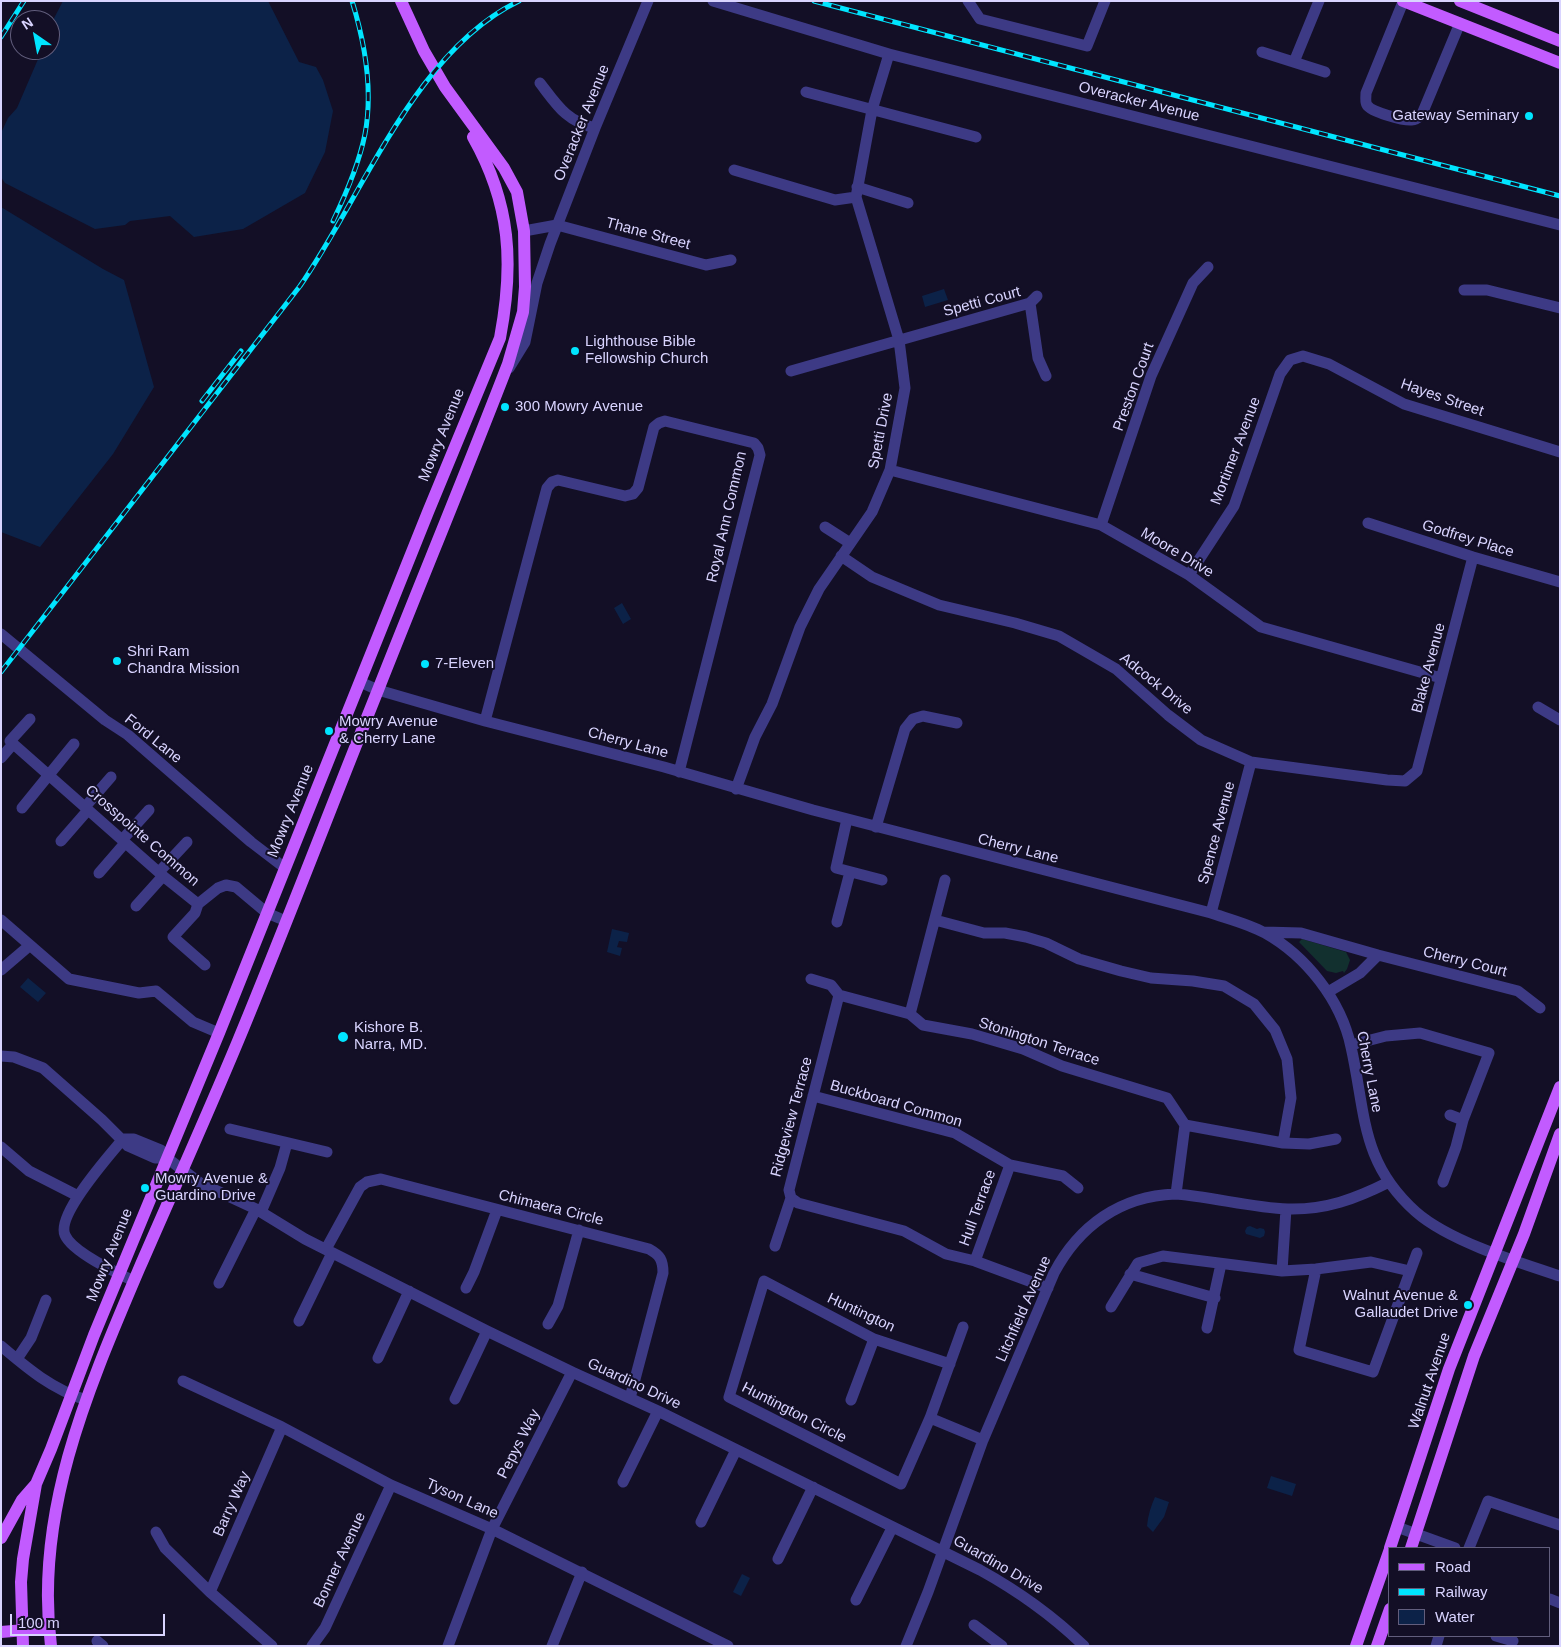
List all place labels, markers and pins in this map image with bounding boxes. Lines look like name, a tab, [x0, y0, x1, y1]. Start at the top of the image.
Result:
place label: Gateway Seminary	[1392, 107, 1519, 125]
marker: Gateway Seminary	[1523, 110, 1535, 122]
place label: Lighthouse Bible Fellowship Church	[585, 333, 708, 368]
marker: Lighthouse Bible Fellowship Church	[569, 345, 581, 357]
place label: 300 Mowry Avenue	[515, 398, 643, 416]
marker: 300 Mowry Avenue	[499, 401, 511, 413]
place label: Shri Ram Chandra Mission	[127, 643, 240, 678]
marker: Shri Ram Chandra Mission	[111, 655, 123, 667]
place label: 7-Eleven	[435, 655, 494, 673]
marker: 7-Eleven	[419, 658, 431, 670]
place label: Mowry Avenue & Cherry Lane	[339, 713, 438, 748]
marker: Mowry Avenue & Cherry Lane	[323, 725, 335, 737]
place label: Kishore B. Narra, MD.	[354, 1019, 427, 1054]
marker: Kishore B. Narra, MD.	[336, 1030, 350, 1044]
place label: Mowry Avenue & Guardino Drive	[155, 1170, 268, 1205]
marker: Mowry Avenue & Guardino Drive	[139, 1182, 151, 1194]
place label: Walnut Avenue & Gallaudet Drive	[1343, 1287, 1458, 1322]
marker: Walnut Avenue & Gallaudet Drive	[1462, 1299, 1474, 1311]

